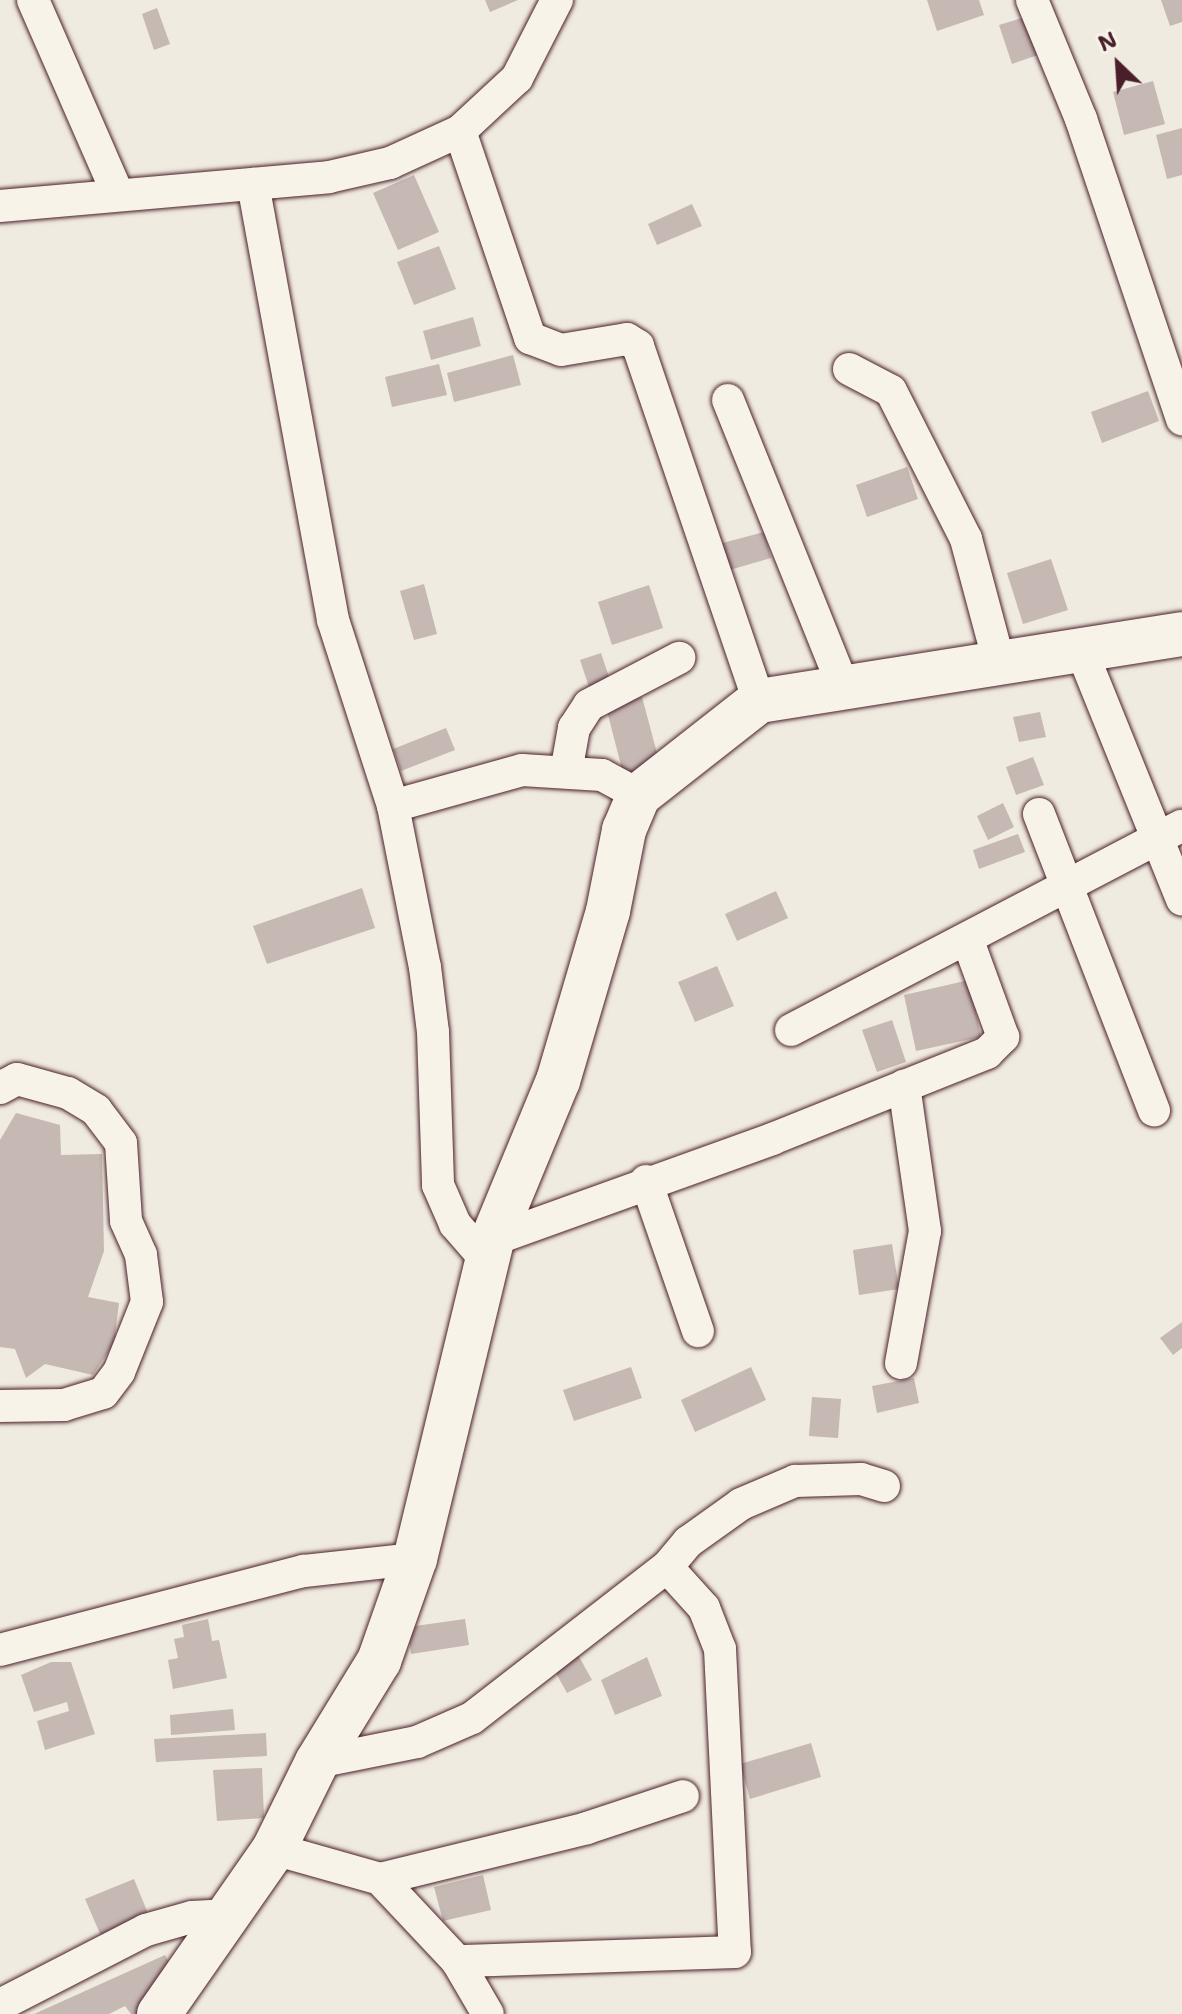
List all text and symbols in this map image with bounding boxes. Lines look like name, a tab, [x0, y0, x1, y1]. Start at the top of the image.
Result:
north arrow	[1078, 24, 1158, 104]
text: N	[1094, 25, 1122, 59]

